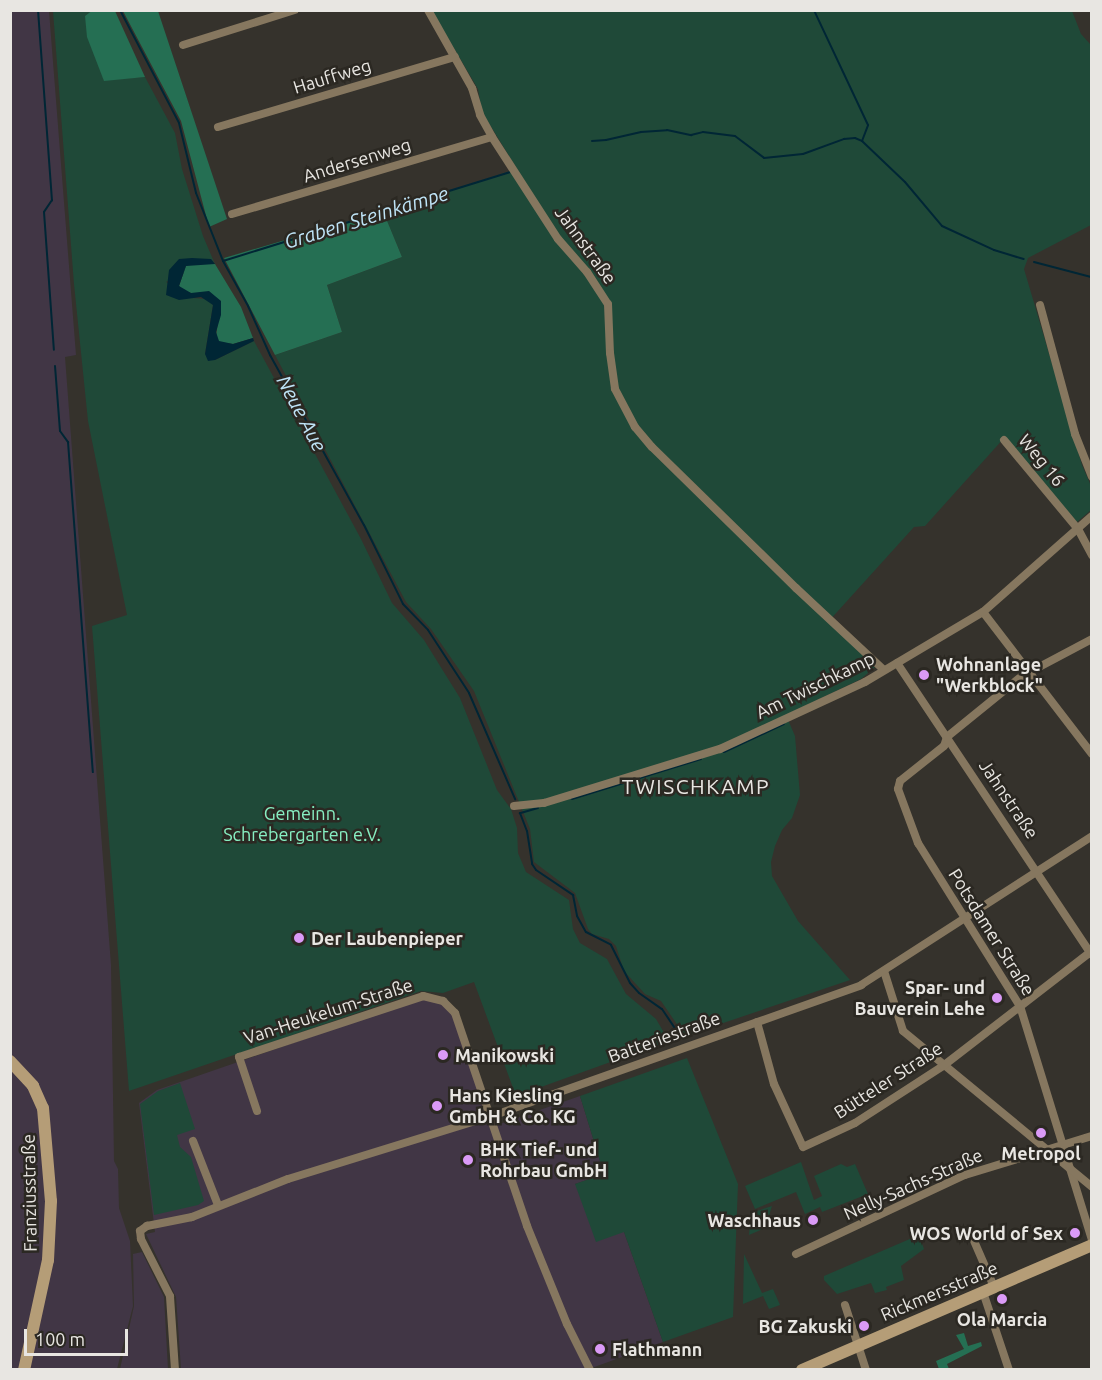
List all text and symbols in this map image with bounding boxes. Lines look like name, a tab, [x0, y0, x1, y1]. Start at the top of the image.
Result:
street label: Hauffweg	[290, 54, 374, 98]
street label: Andersenweg	[301, 133, 413, 187]
water label: Graben Steinkämpe	[281, 181, 451, 253]
street label: Jahnstraße	[551, 202, 621, 288]
water label: Neue Aue	[272, 371, 332, 455]
street label: Weg 16	[1014, 429, 1070, 491]
street label: Am Twischkamp	[752, 647, 878, 723]
place label: Wohnanlage "Werkblock"	[936, 654, 1043, 696]
marker: Wohnanlage "Werkblock"	[917, 668, 931, 682]
street label: Jahnstraße	[975, 755, 1043, 843]
district label: TWISCHKAMP	[622, 773, 770, 799]
park label: Gemeinn. Schrebergarten e.V.	[223, 803, 381, 846]
street label: Potsdamer Straße	[944, 865, 1040, 999]
place label: Der Laubenpieper	[311, 927, 463, 949]
marker: Der Laubenpieper	[292, 931, 306, 945]
street label: Van-Heukelum-Straße	[241, 973, 415, 1049]
place label: Spar- und Bauverein Lehe	[855, 977, 985, 1020]
marker: Spar- und Bauverein Lehe	[990, 991, 1004, 1005]
street label: Batteriestraße	[605, 1007, 723, 1067]
street label: Bütteler Straße	[830, 1037, 946, 1123]
place label: Manikowski	[455, 1044, 554, 1066]
marker: Manikowski	[436, 1048, 450, 1062]
place label: Hans Kiesling GmbH & Co. KG	[449, 1085, 576, 1128]
marker: Hans Kiesling GmbH & Co. KG	[430, 1099, 444, 1113]
marker: Metropol	[1034, 1126, 1048, 1140]
street label: Franziusstraße	[17, 1134, 41, 1252]
place label: BHK Tief- und Rohrbau GmbH	[480, 1139, 607, 1182]
place label: Metropol	[1001, 1142, 1081, 1164]
street label: Nelly-Sachs-Straße	[840, 1144, 986, 1224]
marker: BHK Tief- und Rohrbau GmbH	[461, 1153, 475, 1167]
place label: Waschhaus	[708, 1209, 801, 1231]
marker: Waschhaus	[806, 1213, 820, 1227]
place label: WOS World of Sex	[909, 1222, 1063, 1244]
marker: WOS World of Sex	[1068, 1226, 1082, 1240]
street label: Rickmersstraße	[877, 1257, 1001, 1325]
marker: Ola Marcia	[995, 1292, 1009, 1306]
place label: Ola Marcia	[957, 1308, 1047, 1330]
place label: BG Zakuski	[759, 1315, 852, 1337]
scale bar	[27, 1317, 130, 1355]
marker: BG Zakuski	[857, 1319, 871, 1333]
text: 100 m	[35, 1329, 85, 1349]
place label: Flathmann	[612, 1338, 702, 1360]
marker: Flathmann	[593, 1342, 607, 1356]

